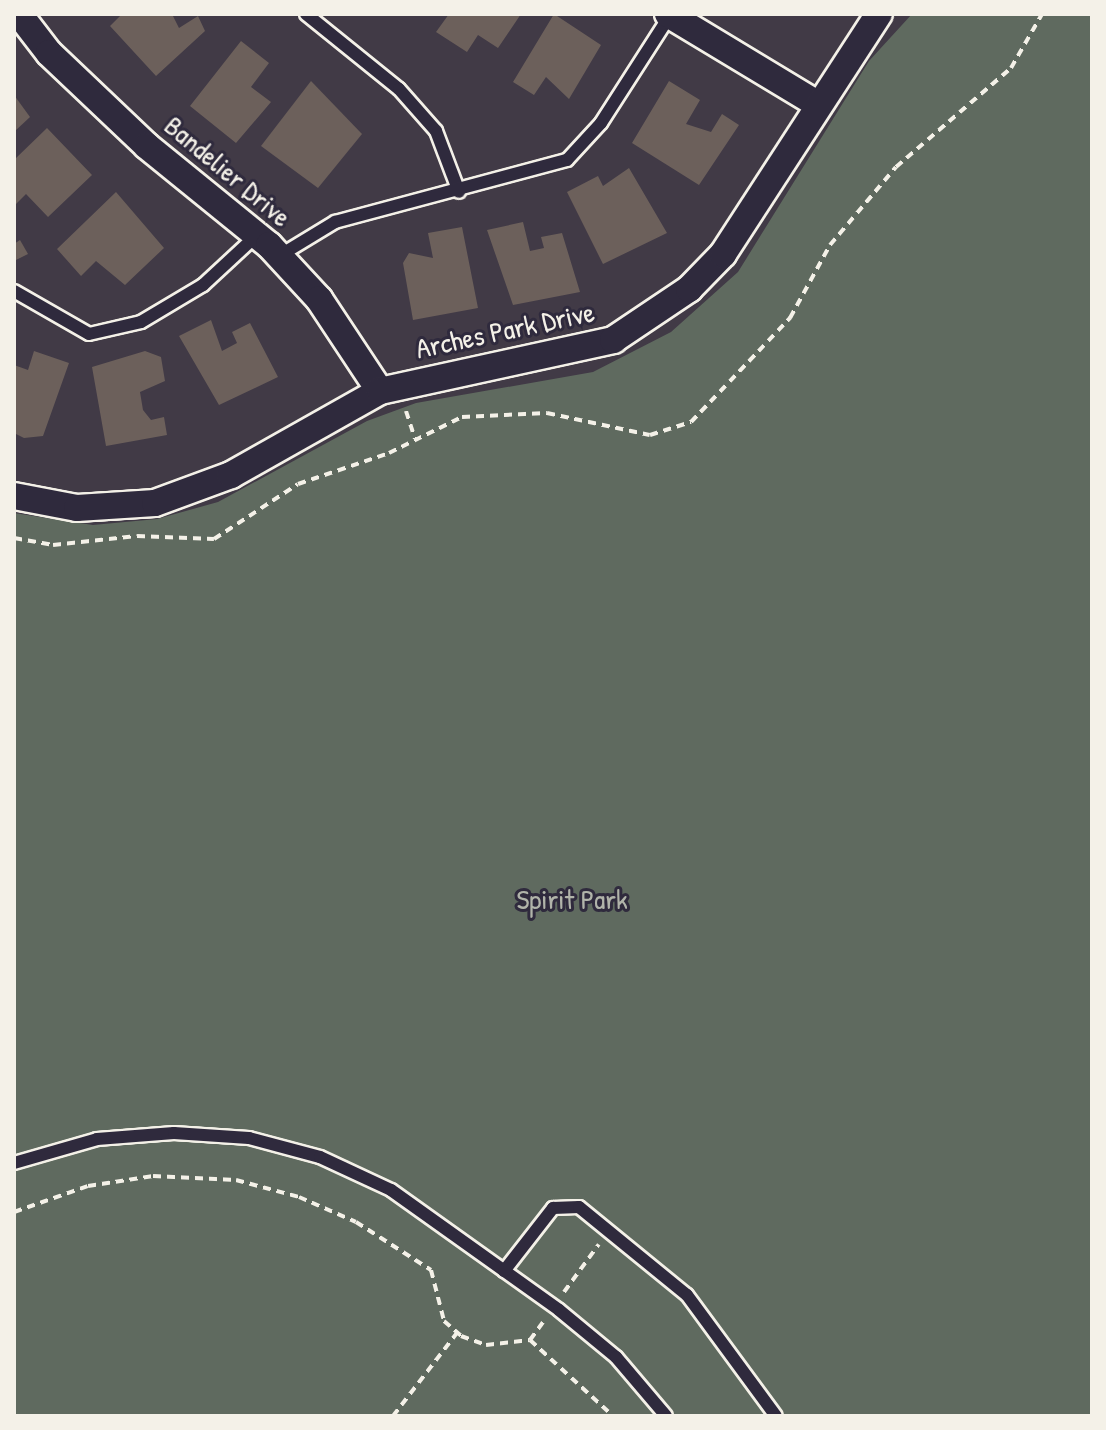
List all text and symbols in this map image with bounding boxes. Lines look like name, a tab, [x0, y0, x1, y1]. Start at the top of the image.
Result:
street label: Bandelier Drive	[158, 108, 298, 234]
street label: Arches Park Drive	[413, 295, 597, 365]
park label: Spirit Park	[516, 882, 628, 916]

